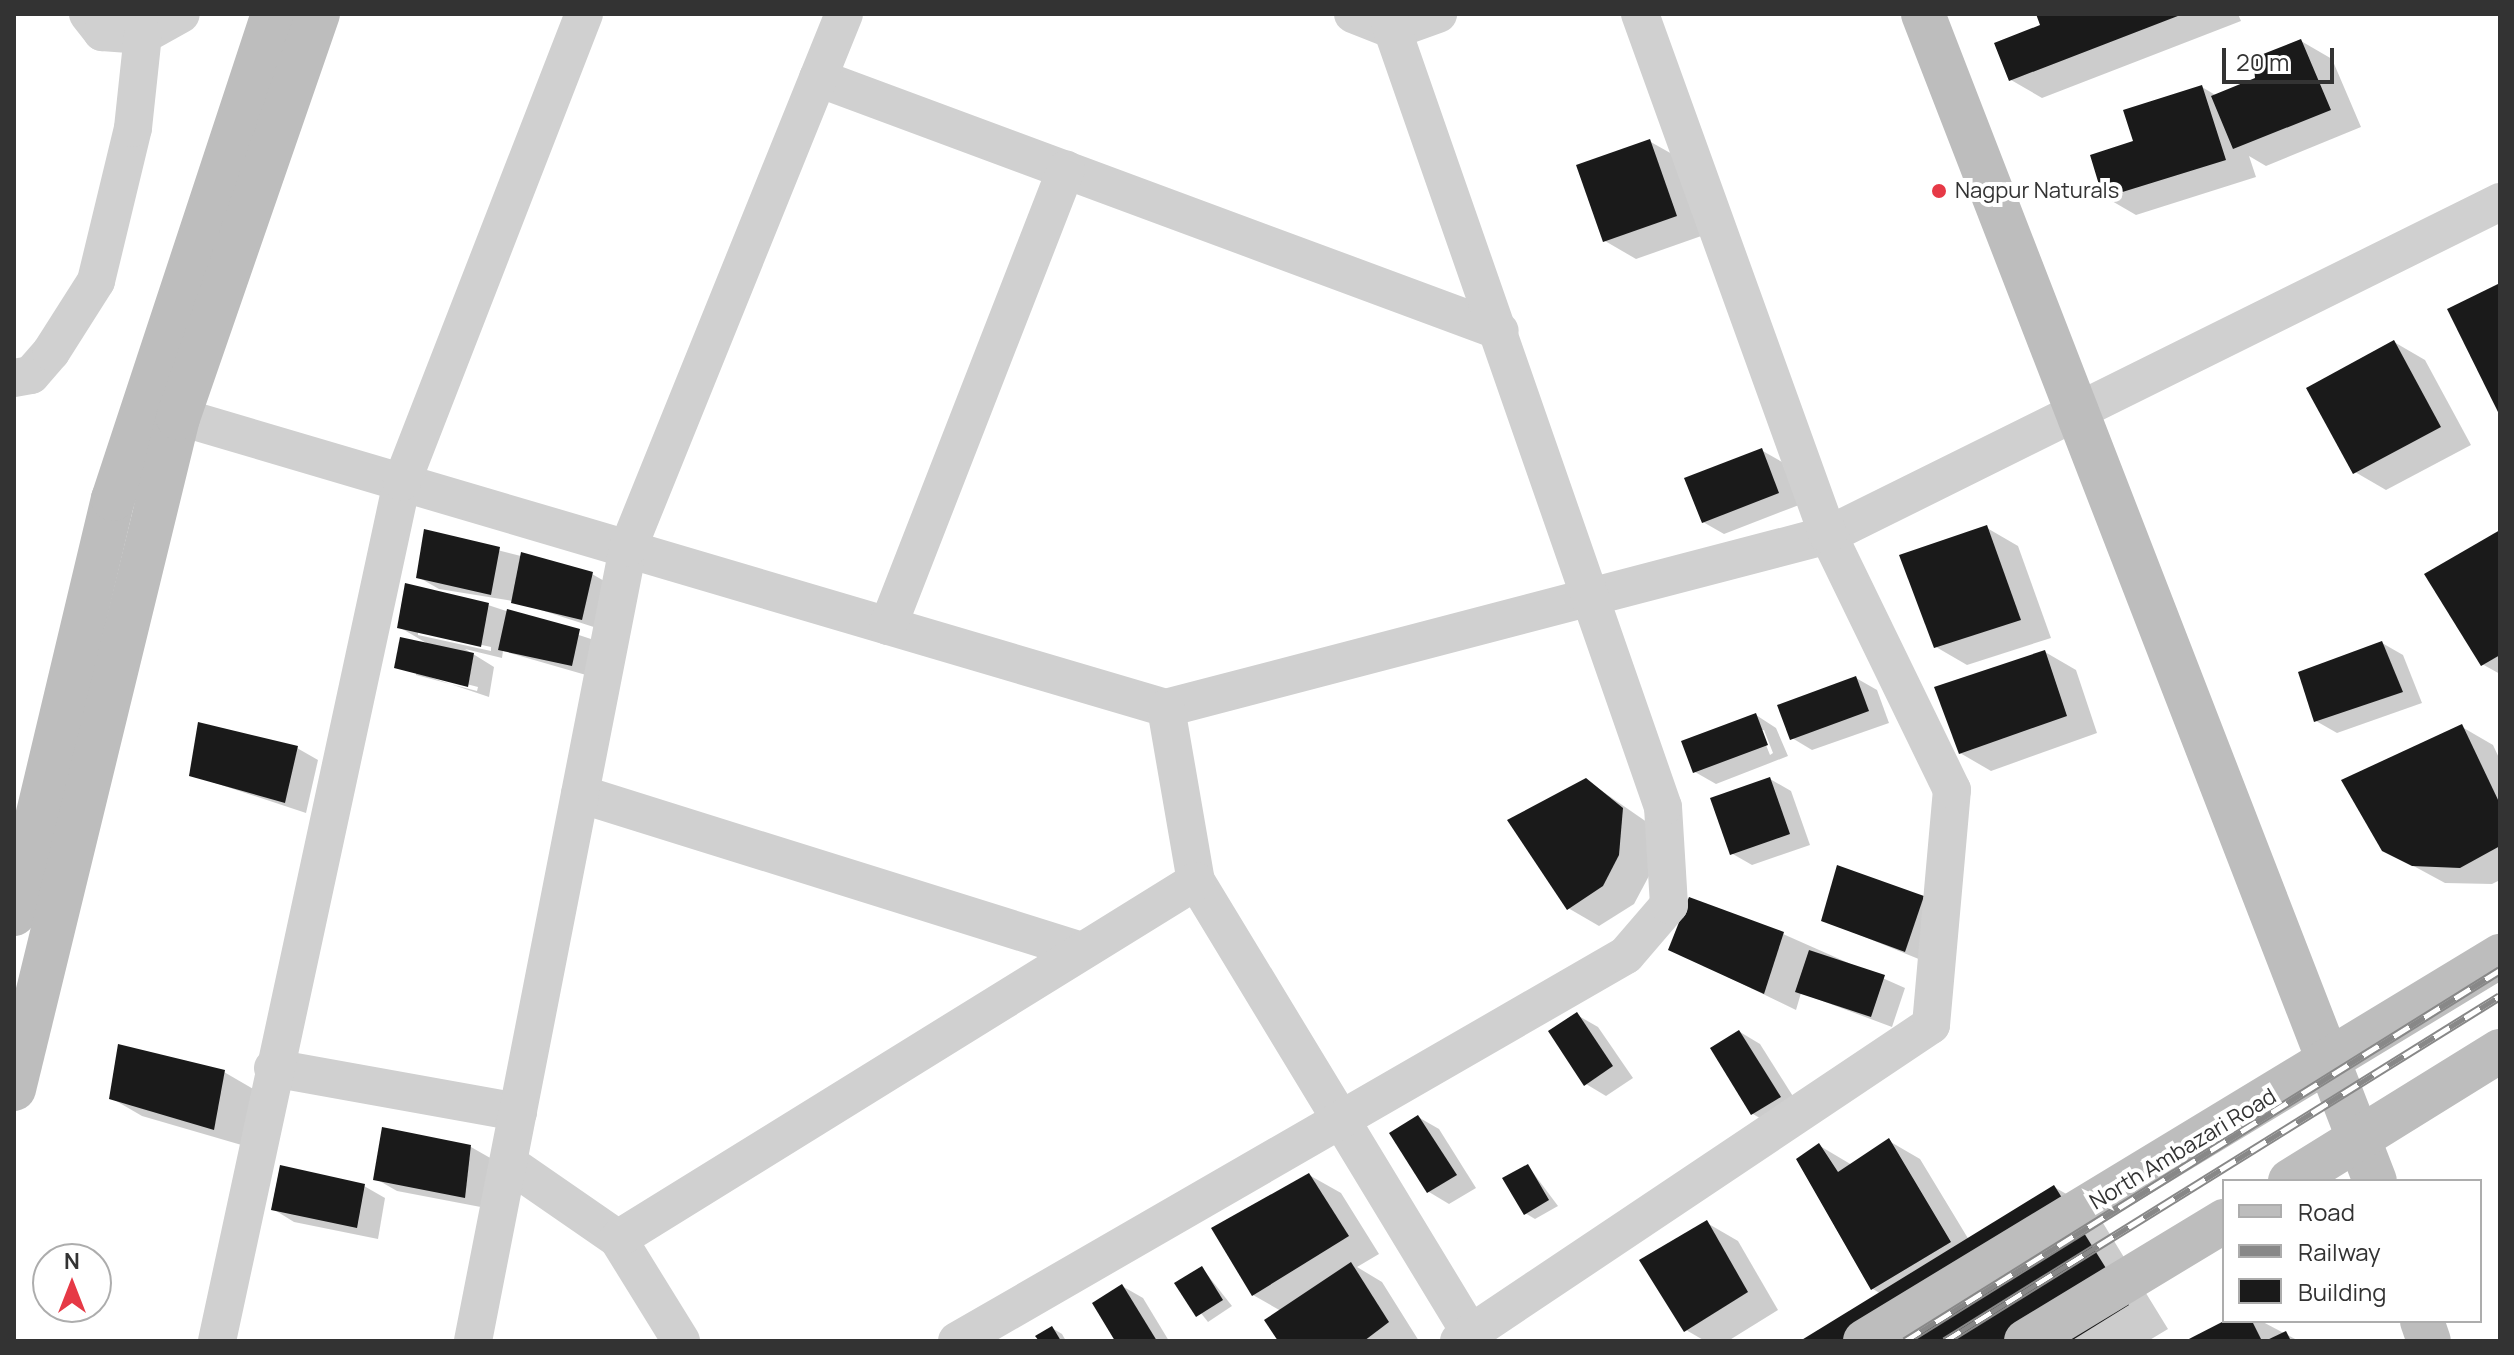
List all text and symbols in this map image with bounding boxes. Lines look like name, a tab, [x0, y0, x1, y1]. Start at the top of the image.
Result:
scale bar	[2226, 32, 2338, 82]
text: 20 m	[2236, 45, 2289, 78]
place label: Nagpur Naturals	[1955, 178, 2119, 204]
marker: Nagpur Naturals	[1930, 182, 1948, 200]
street label: North Ambazari Road	[2085, 1083, 2281, 1215]
legend	[2222, 1179, 2482, 1323]
text: Road	[2298, 1195, 2355, 1228]
text: Railway	[2298, 1235, 2381, 1268]
north arrow	[32, 1243, 112, 1323]
text: N	[64, 1246, 80, 1276]
text: Building	[2298, 1275, 2386, 1308]

